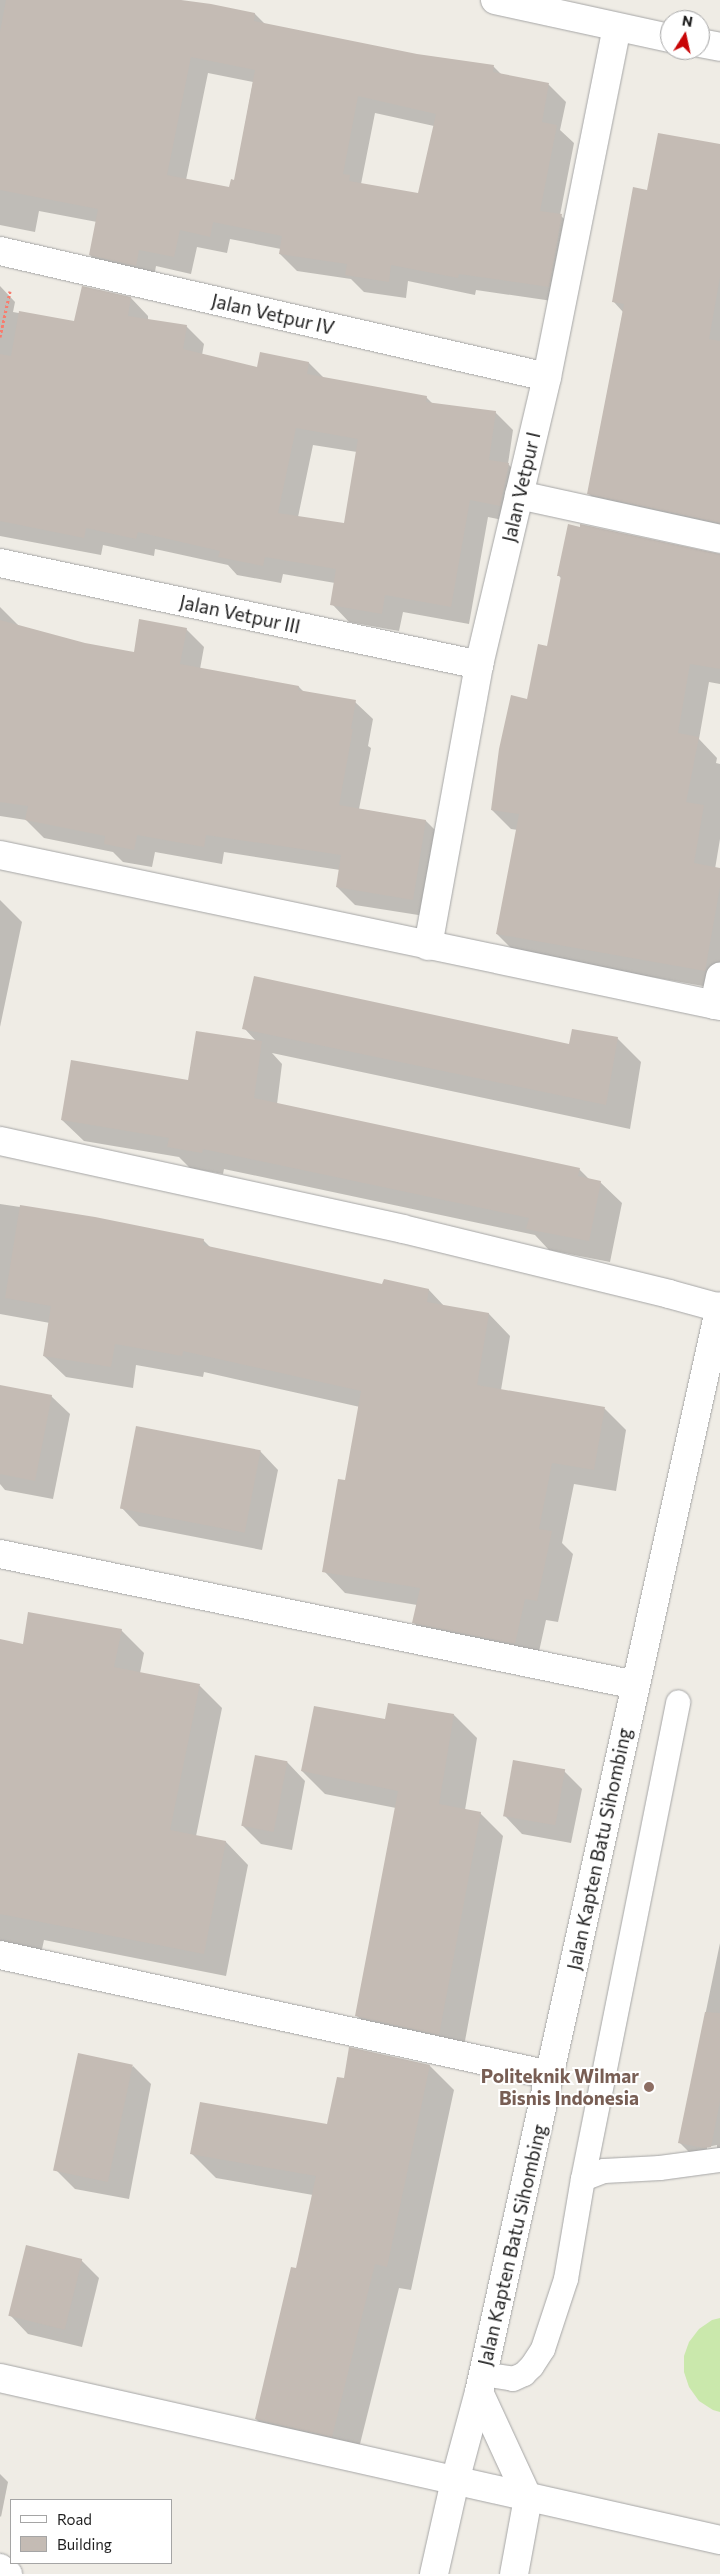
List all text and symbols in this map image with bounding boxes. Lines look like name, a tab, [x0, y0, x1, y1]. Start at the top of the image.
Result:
north arrow	[660, 10, 710, 60]
text: N	[681, 11, 694, 30]
street label: Jalan Vetpur IV	[209, 289, 337, 339]
street label: Jalan Vetpur I	[497, 430, 545, 544]
street label: Jalan Vetpur III	[177, 590, 303, 638]
street label: Jalan Kapten Batu Sihombing	[562, 1726, 636, 1972]
place label: Politeknik Wilmar Bisnis Indonesia	[481, 2065, 639, 2109]
marker: Politeknik Wilmar Bisnis Indonesia	[643, 2081, 655, 2093]
street label: Jalan Kapten Batu Sihombing	[473, 2122, 551, 2368]
legend	[10, 2499, 172, 2564]
text: Road	[57, 2510, 92, 2528]
text: Building	[57, 2535, 112, 2553]

